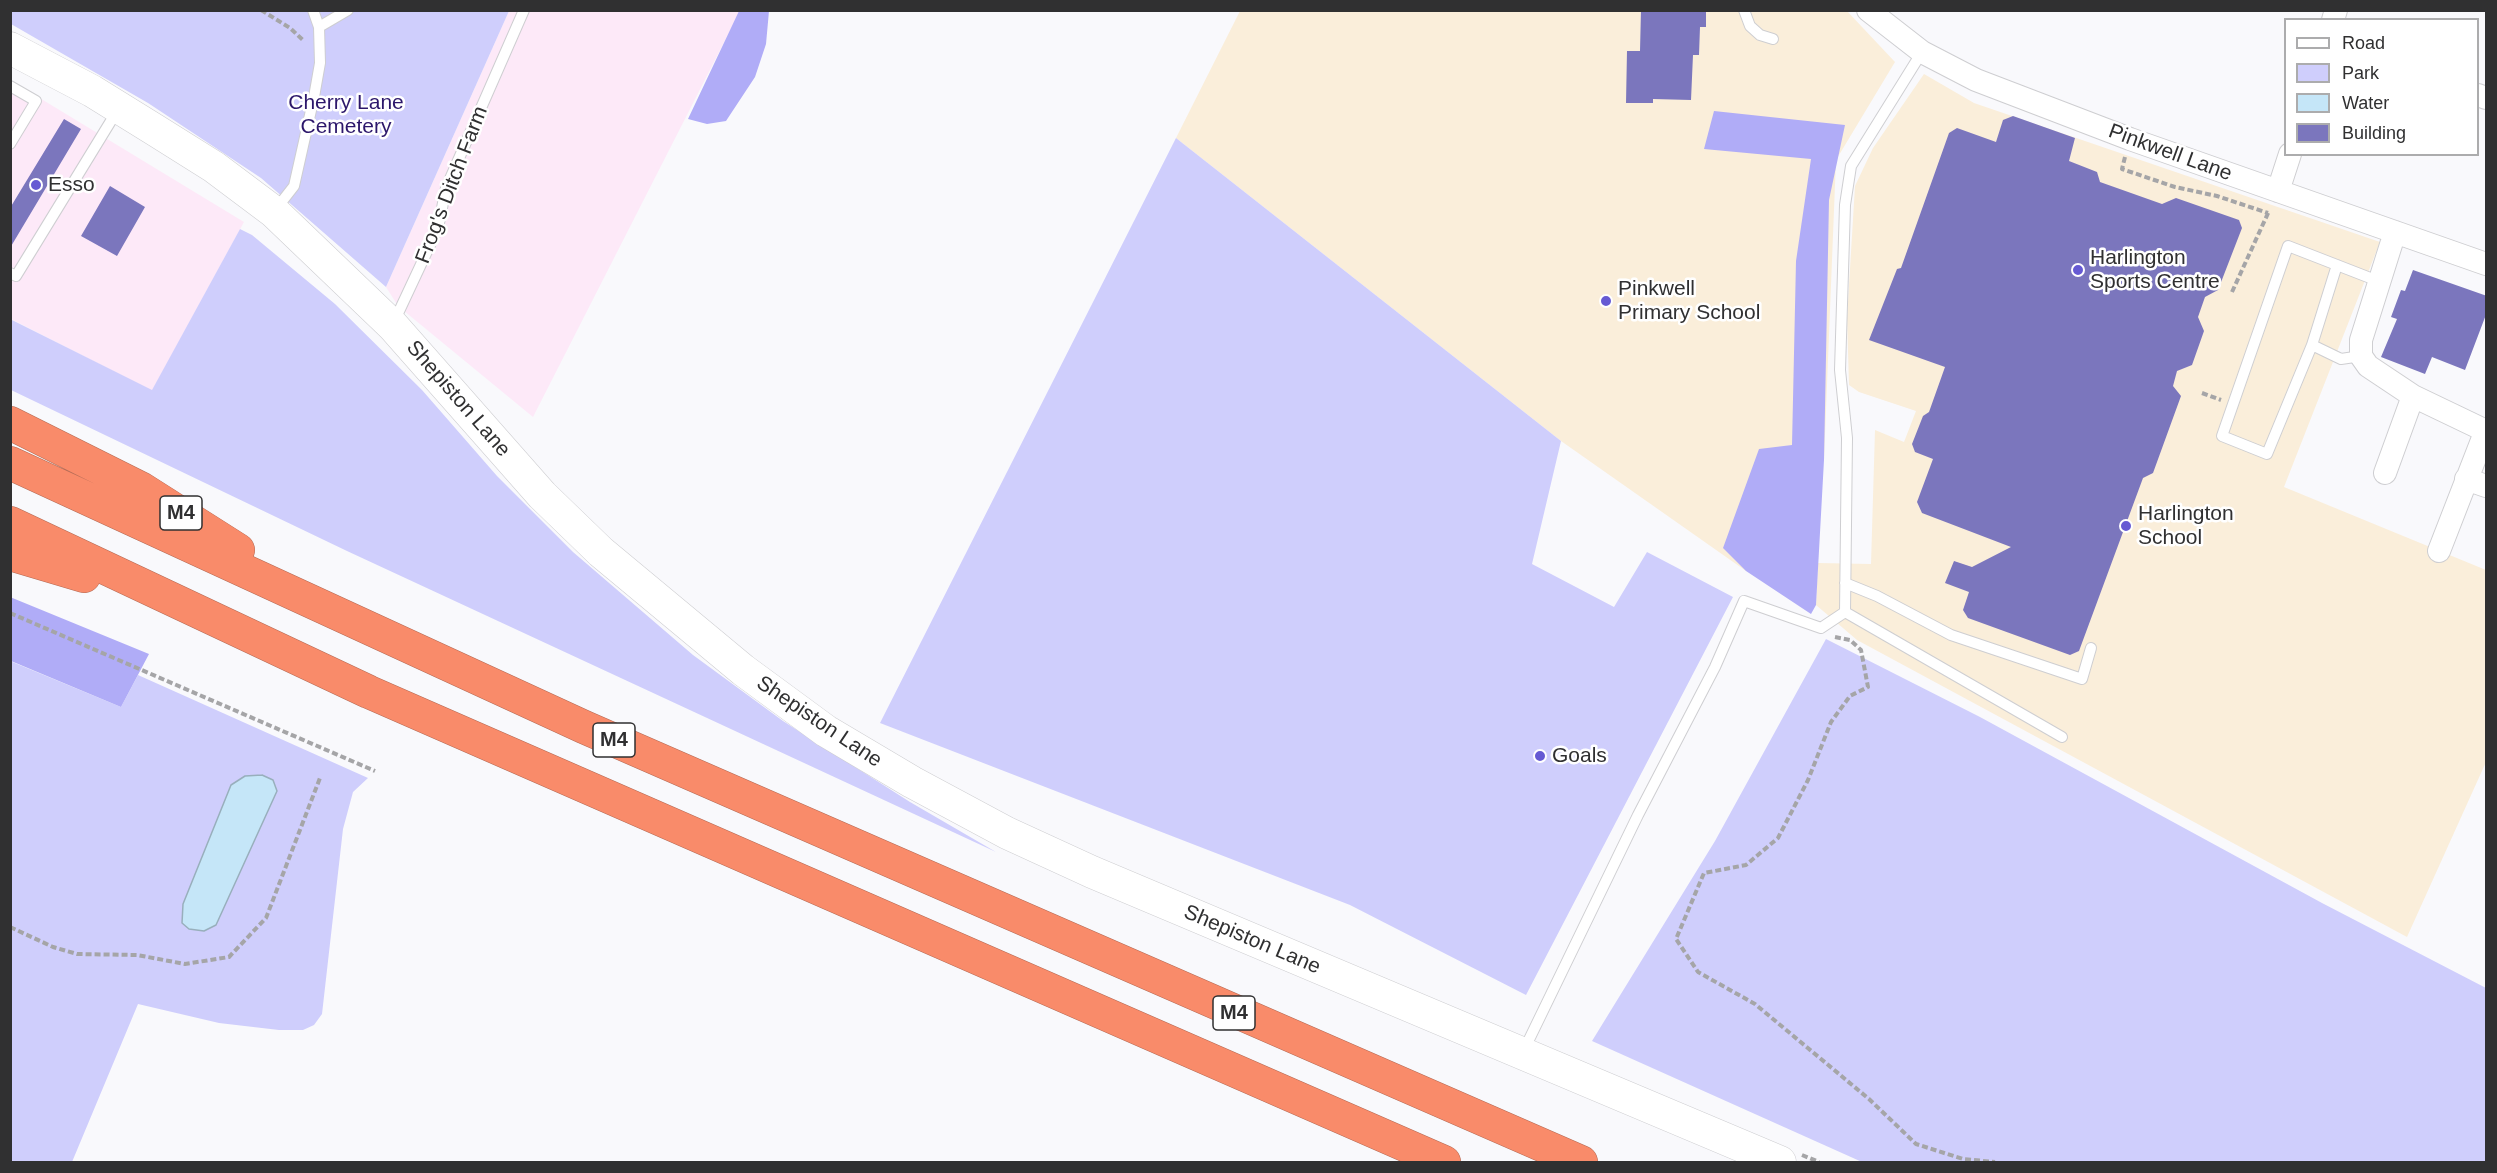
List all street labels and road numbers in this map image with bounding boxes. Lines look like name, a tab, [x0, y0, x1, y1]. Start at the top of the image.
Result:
street label: Frog's Ditch Farm	[410, 103, 494, 267]
street label: Pinkwell Lane	[2105, 119, 2235, 187]
street label: Shepiston Lane	[401, 336, 515, 462]
road number: M4	[160, 496, 202, 530]
street label: Shepiston Lane	[751, 671, 887, 773]
road number: M4	[593, 723, 635, 757]
street label: Shepiston Lane	[1180, 900, 1324, 980]
road number: M4	[1213, 996, 1255, 1030]

